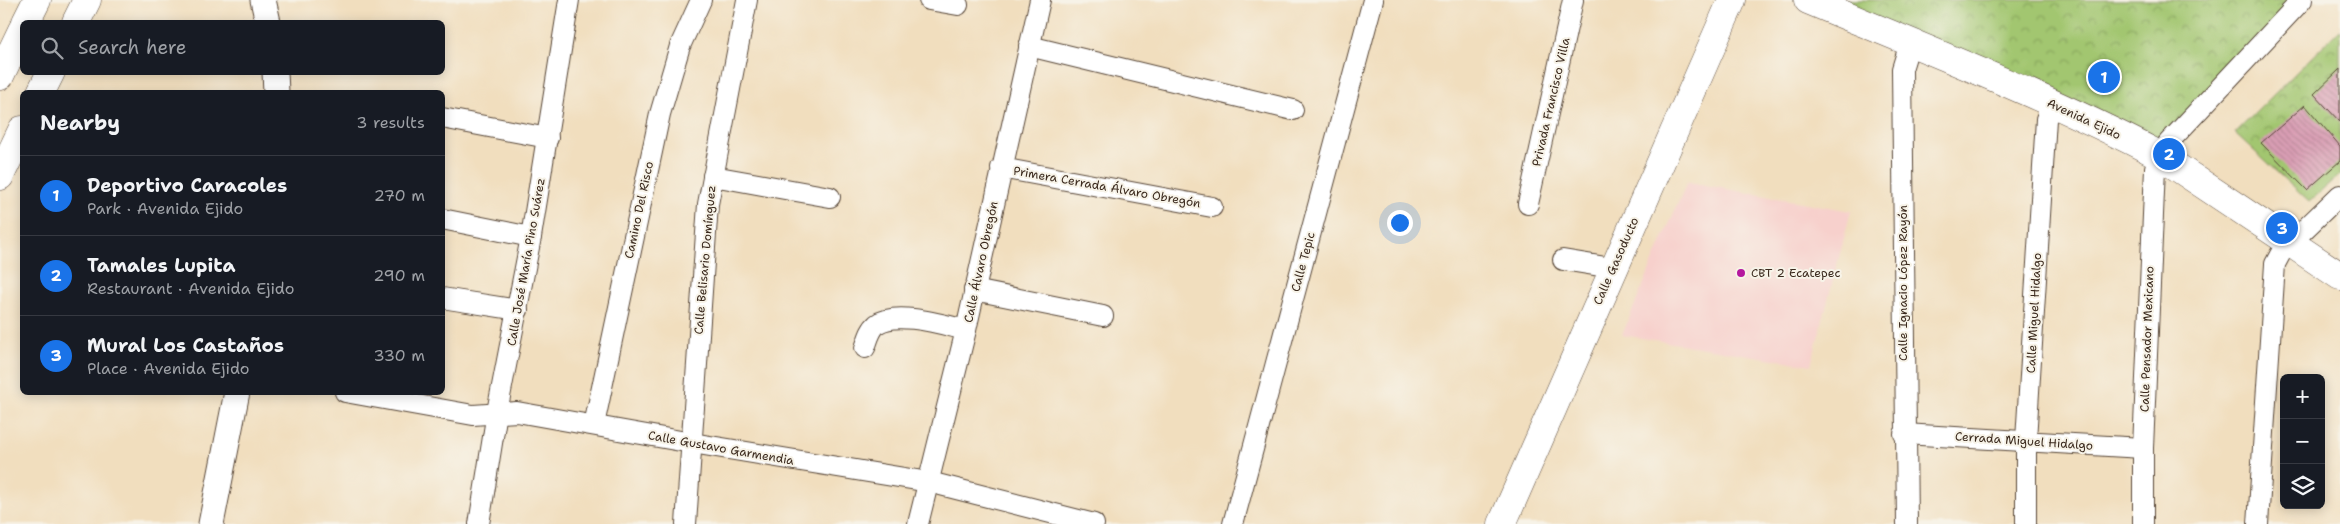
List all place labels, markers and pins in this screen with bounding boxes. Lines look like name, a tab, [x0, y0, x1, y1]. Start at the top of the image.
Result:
pin: 1	[2088, 58, 2120, 96]
pin: 2	[2153, 135, 2185, 173]
pin: 3	[2266, 209, 2298, 247]
place label: CBT 2 Ecatepec	[1751, 265, 1841, 281]
marker: CBT 2 Ecatepec	[1735, 267, 1747, 279]

